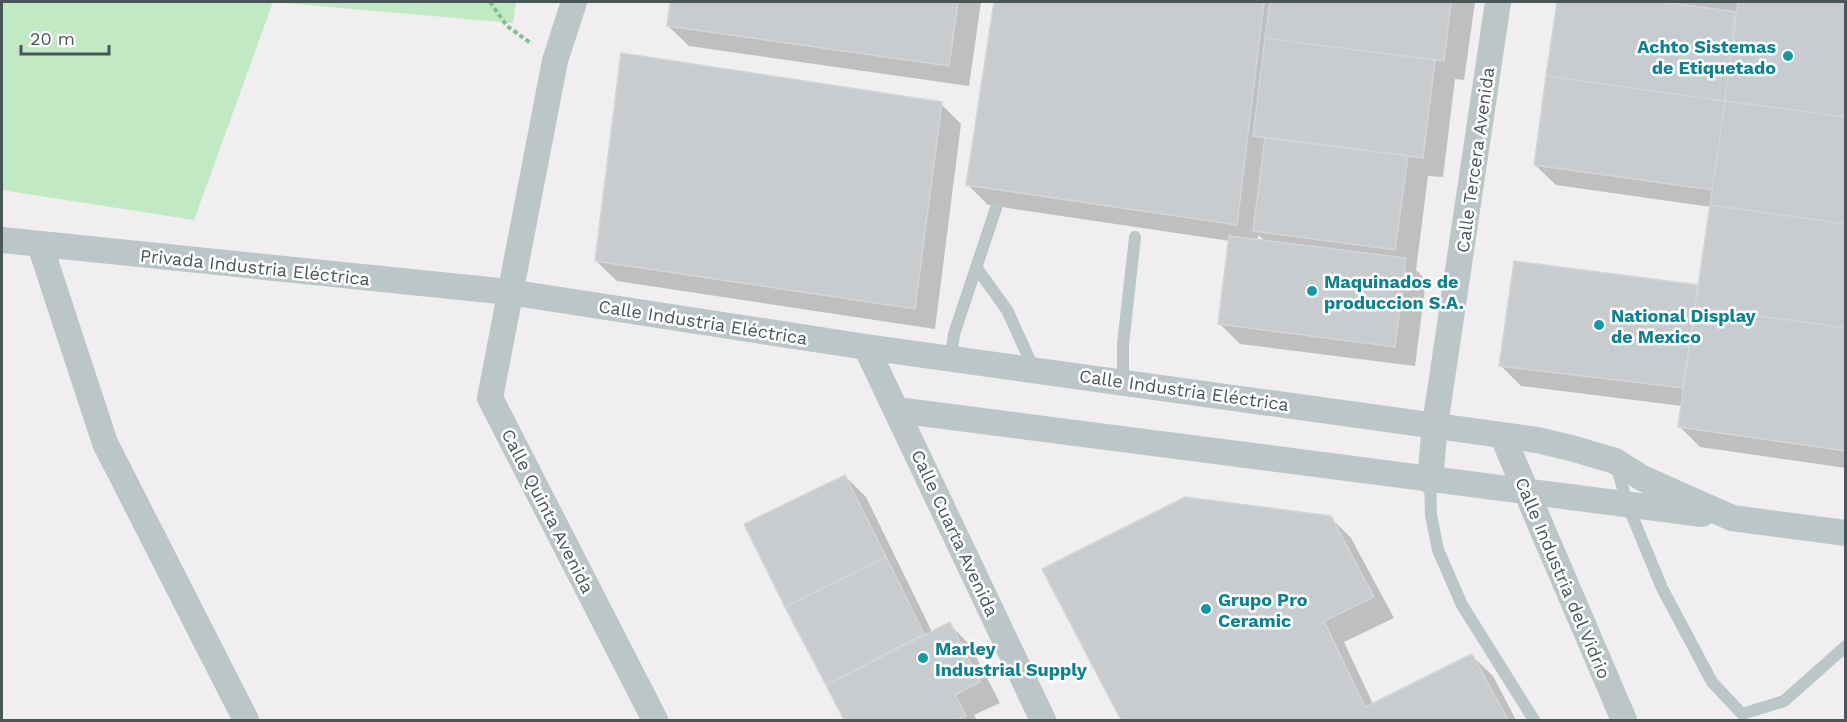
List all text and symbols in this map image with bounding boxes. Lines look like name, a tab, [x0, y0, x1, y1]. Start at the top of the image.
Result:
scale bar	[21, 18, 110, 56]
text: 20 m	[30, 28, 75, 49]
place label: Achto Sistemas de Etiquetado	[1637, 36, 1776, 78]
marker: Achto Sistemas de Etiquetado	[1781, 49, 1795, 63]
street label: Calle Tercera Avenida	[1452, 66, 1498, 254]
street label: Privada Industria Eléctrica	[139, 244, 371, 290]
place label: Maquinados de produccion S.A.	[1324, 271, 1464, 313]
marker: Maquinados de produccion S.A.	[1305, 284, 1319, 298]
street label: Calle Industria Eléctrica	[597, 295, 809, 349]
place label: National Display de Mexico	[1611, 305, 1756, 347]
marker: National Display de Mexico	[1592, 318, 1606, 332]
street label: Calle Industria Eléctrica	[1078, 365, 1290, 415]
street label: Calle Quinta Avenida	[497, 425, 599, 597]
street label: Calle Cuarta Avenida	[907, 446, 1003, 620]
street label: Calle Industria del Vidrio	[1511, 474, 1615, 682]
place label: Grupo Pro Ceramic	[1218, 589, 1308, 631]
marker: Grupo Pro Ceramic	[1199, 602, 1213, 616]
place label: Marley Industrial Supply	[935, 638, 1088, 680]
marker: Marley Industrial Supply	[916, 651, 930, 665]

